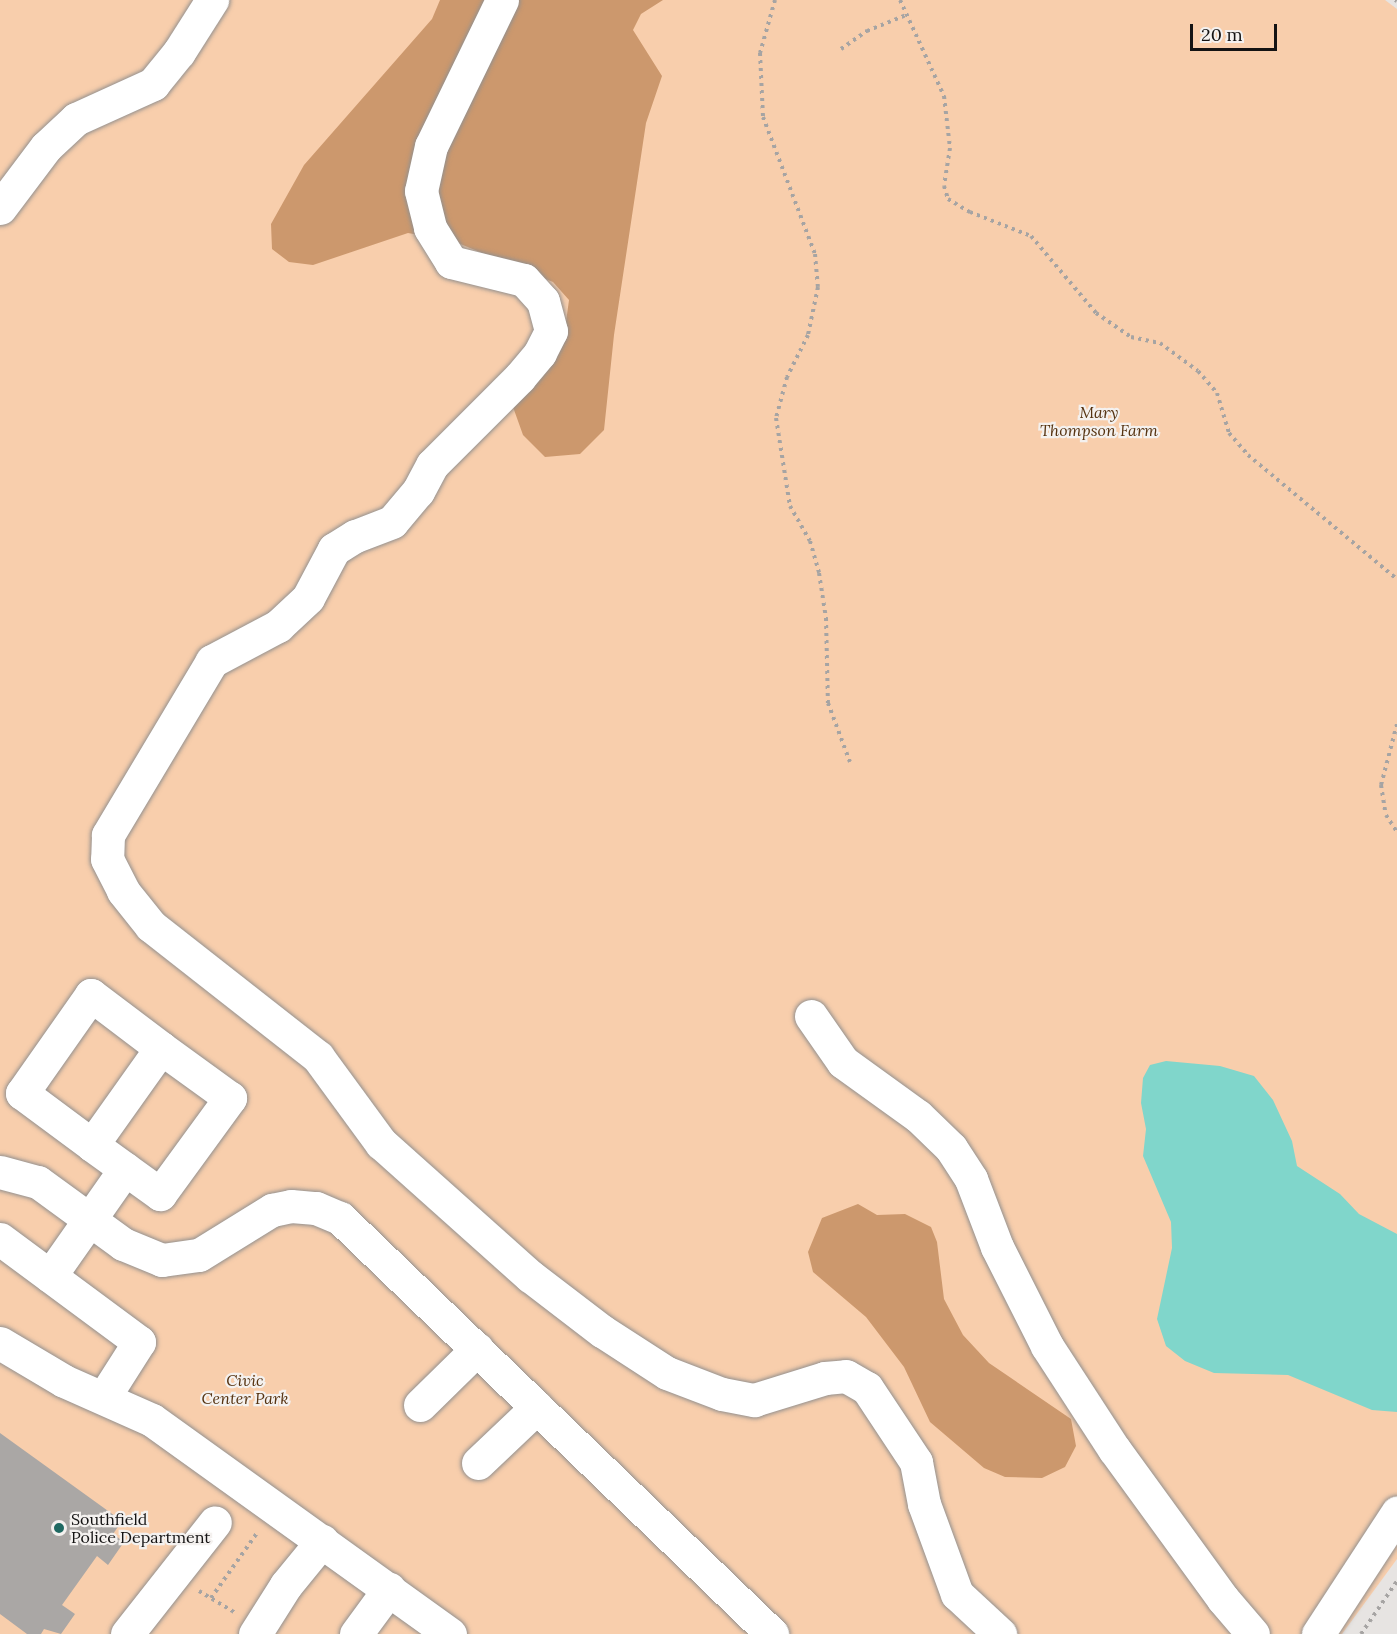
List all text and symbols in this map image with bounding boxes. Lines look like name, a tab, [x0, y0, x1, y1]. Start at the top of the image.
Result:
scale bar	[1193, 12, 1280, 50]
text: 20 m	[1201, 23, 1243, 46]
park label: Mary Thompson Farm	[1040, 402, 1158, 440]
park label: Civic Center Park	[202, 1370, 288, 1408]
place label: Southfield Police Department	[71, 1509, 210, 1547]
marker: Southfield Police Department	[52, 1521, 66, 1535]

